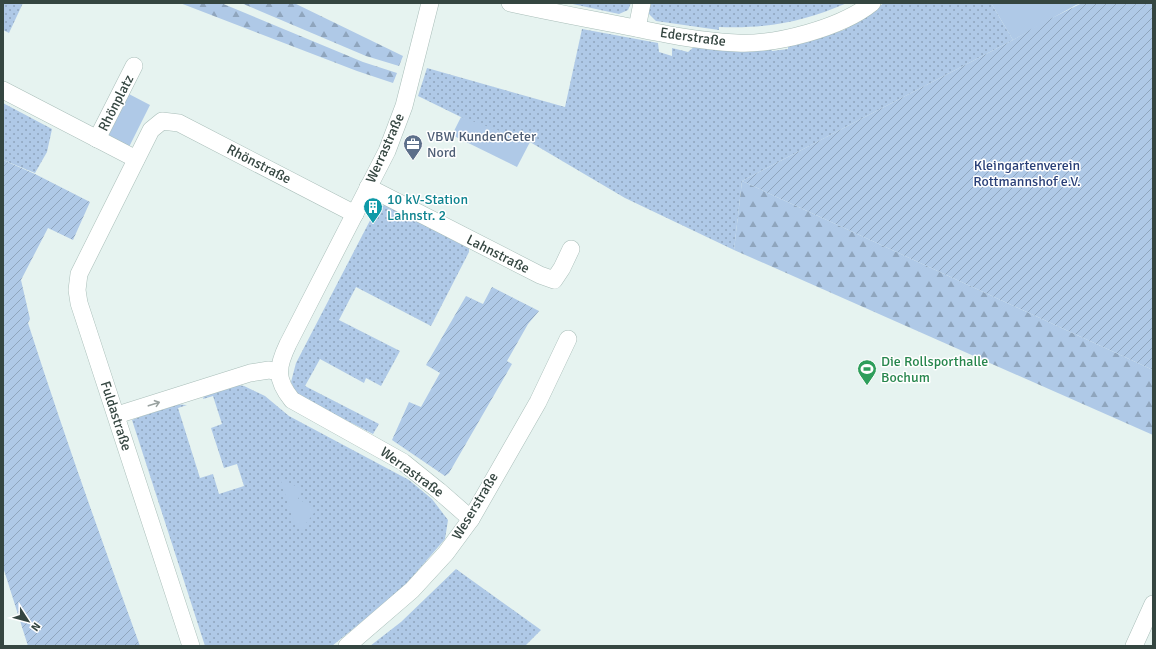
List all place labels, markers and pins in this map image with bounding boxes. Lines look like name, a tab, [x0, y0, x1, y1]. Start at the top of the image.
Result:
place label: VBW KundenCeter Nord	[427, 128, 537, 161]
office icon: VBW KundenCeter Nord	[402, 133, 424, 161]
place label: 10 kV-Station Lahnstr. 2	[387, 191, 468, 224]
building icon: 10 kV-Station Lahnstr. 2	[362, 196, 384, 224]
place label: Die Rollsporthalle Bochum	[881, 353, 988, 386]
sports icon: Die Rollsporthalle Bochum	[856, 358, 878, 386]

